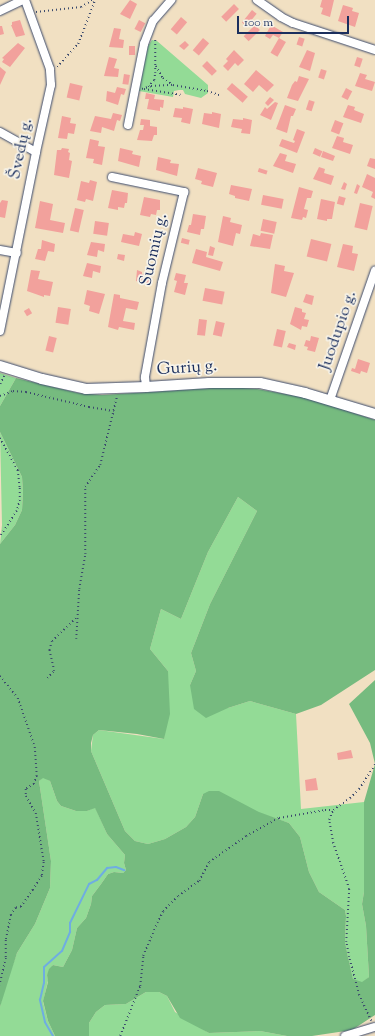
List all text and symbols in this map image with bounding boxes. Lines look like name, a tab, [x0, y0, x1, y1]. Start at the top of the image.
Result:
scale bar	[239, 8, 351, 34]
text: 100 m	[244, 14, 273, 32]
street label: Švedų g.	[6, 117, 38, 181]
street label: Suomių g.	[137, 212, 173, 288]
street label: Juodupio g.	[316, 288, 362, 374]
street label: Gurių g.	[156, 357, 218, 381]

